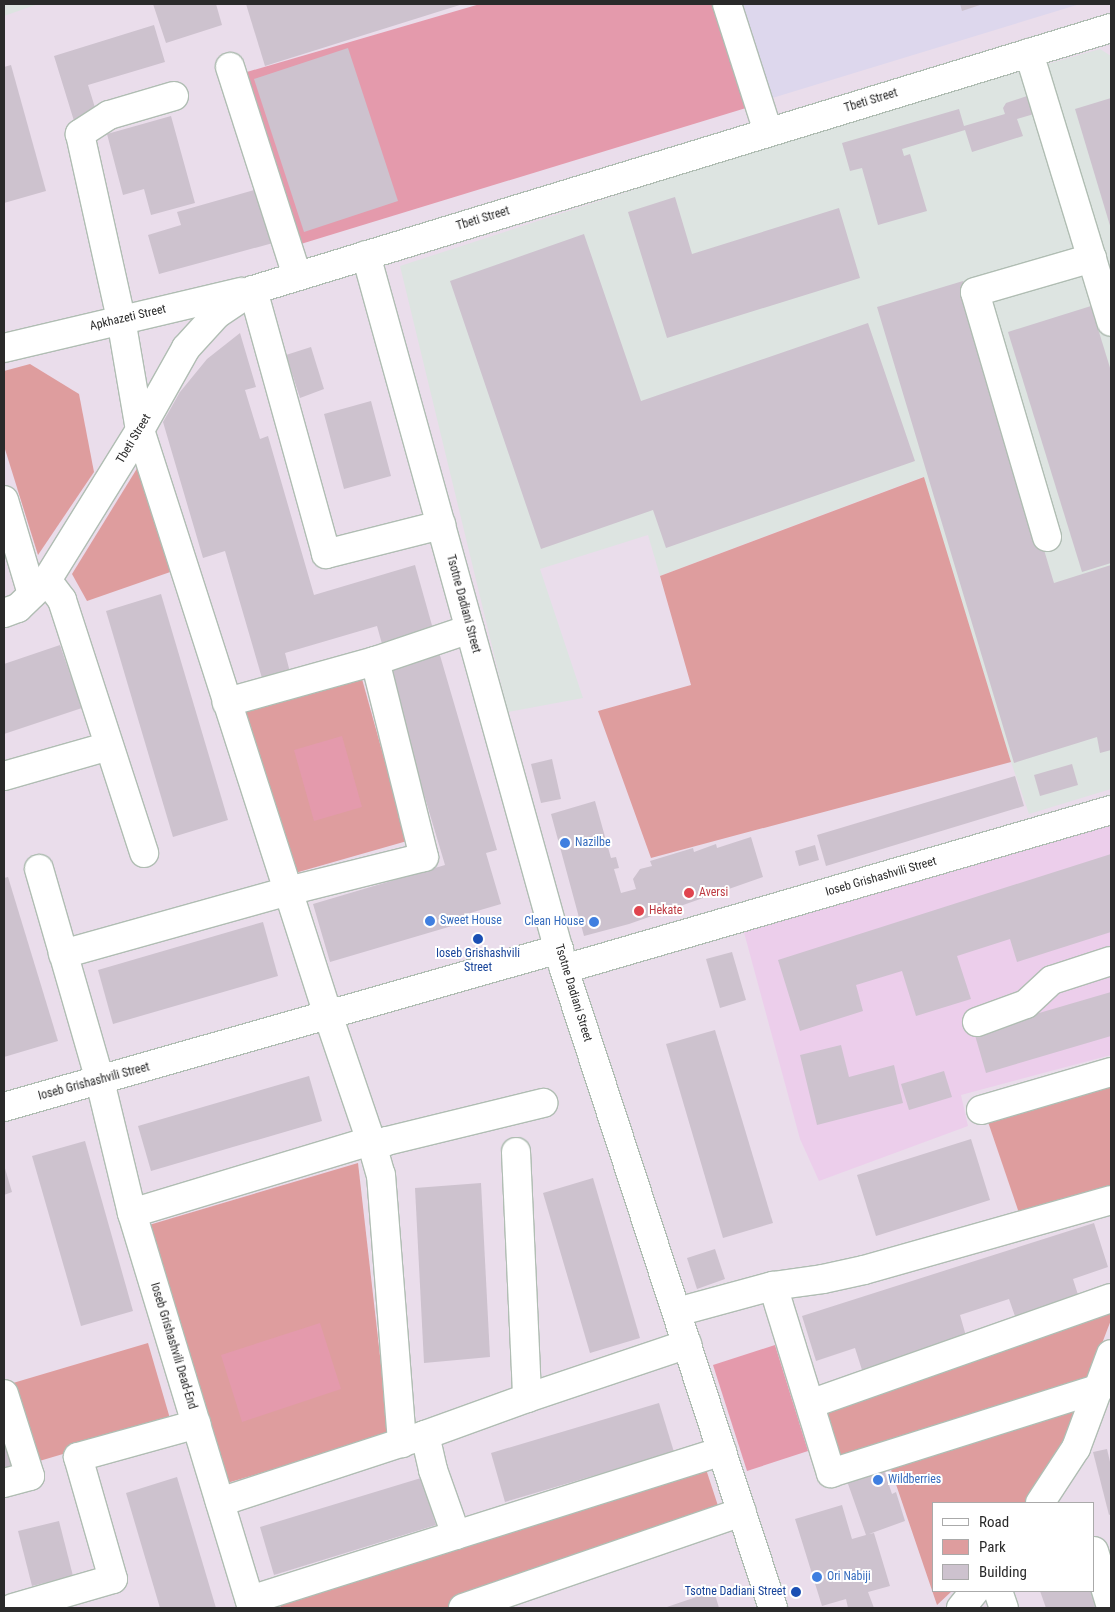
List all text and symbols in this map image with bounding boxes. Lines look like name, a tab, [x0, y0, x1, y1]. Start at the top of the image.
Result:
street label: Tbeti Street	[843, 86, 899, 116]
street label: Tbeti Street	[455, 204, 511, 234]
street label: Apkhazeti Street	[88, 302, 168, 334]
street label: Tbeti Street	[114, 412, 154, 466]
street label: Tsotne Dadiani Street	[443, 553, 483, 655]
place label: Nazilbe	[575, 836, 611, 850]
marker: Nazilbe	[559, 837, 571, 849]
street label: Ioseb Grishashvili Street	[824, 854, 938, 900]
place label: Aversi	[699, 886, 728, 900]
marker: Aversi	[683, 887, 695, 899]
place label: Hekate	[649, 904, 682, 918]
marker: Hekate	[633, 905, 645, 917]
place label: Sweet House	[440, 914, 502, 928]
marker: Sweet House	[424, 915, 436, 927]
place label: Clean House	[524, 915, 584, 929]
marker: Clean House	[588, 916, 600, 928]
marker: Ioseb Grishashvili Street	[472, 933, 484, 945]
street label: Tsotne Dadiani Street	[551, 942, 595, 1044]
place label: Ioseb Grishashvili Street	[436, 947, 520, 975]
street label: Ioseb Grishashvili Street	[37, 1060, 151, 1104]
street label: Ioseb Grishashvili Dead-End	[147, 1281, 199, 1411]
place label: Wildberries	[888, 1473, 941, 1487]
marker: Wildberries	[872, 1474, 884, 1486]
legend	[932, 1502, 1095, 1592]
text: Road	[979, 1513, 1009, 1531]
text: Park	[979, 1538, 1006, 1556]
text: Building	[979, 1563, 1027, 1581]
place label: Ori Nabiji	[827, 1570, 871, 1584]
marker: Ori Nabiji	[811, 1571, 823, 1583]
place label: Tsotne Dadiani Street	[685, 1585, 786, 1599]
marker: Tsotne Dadiani Street	[790, 1586, 802, 1598]

